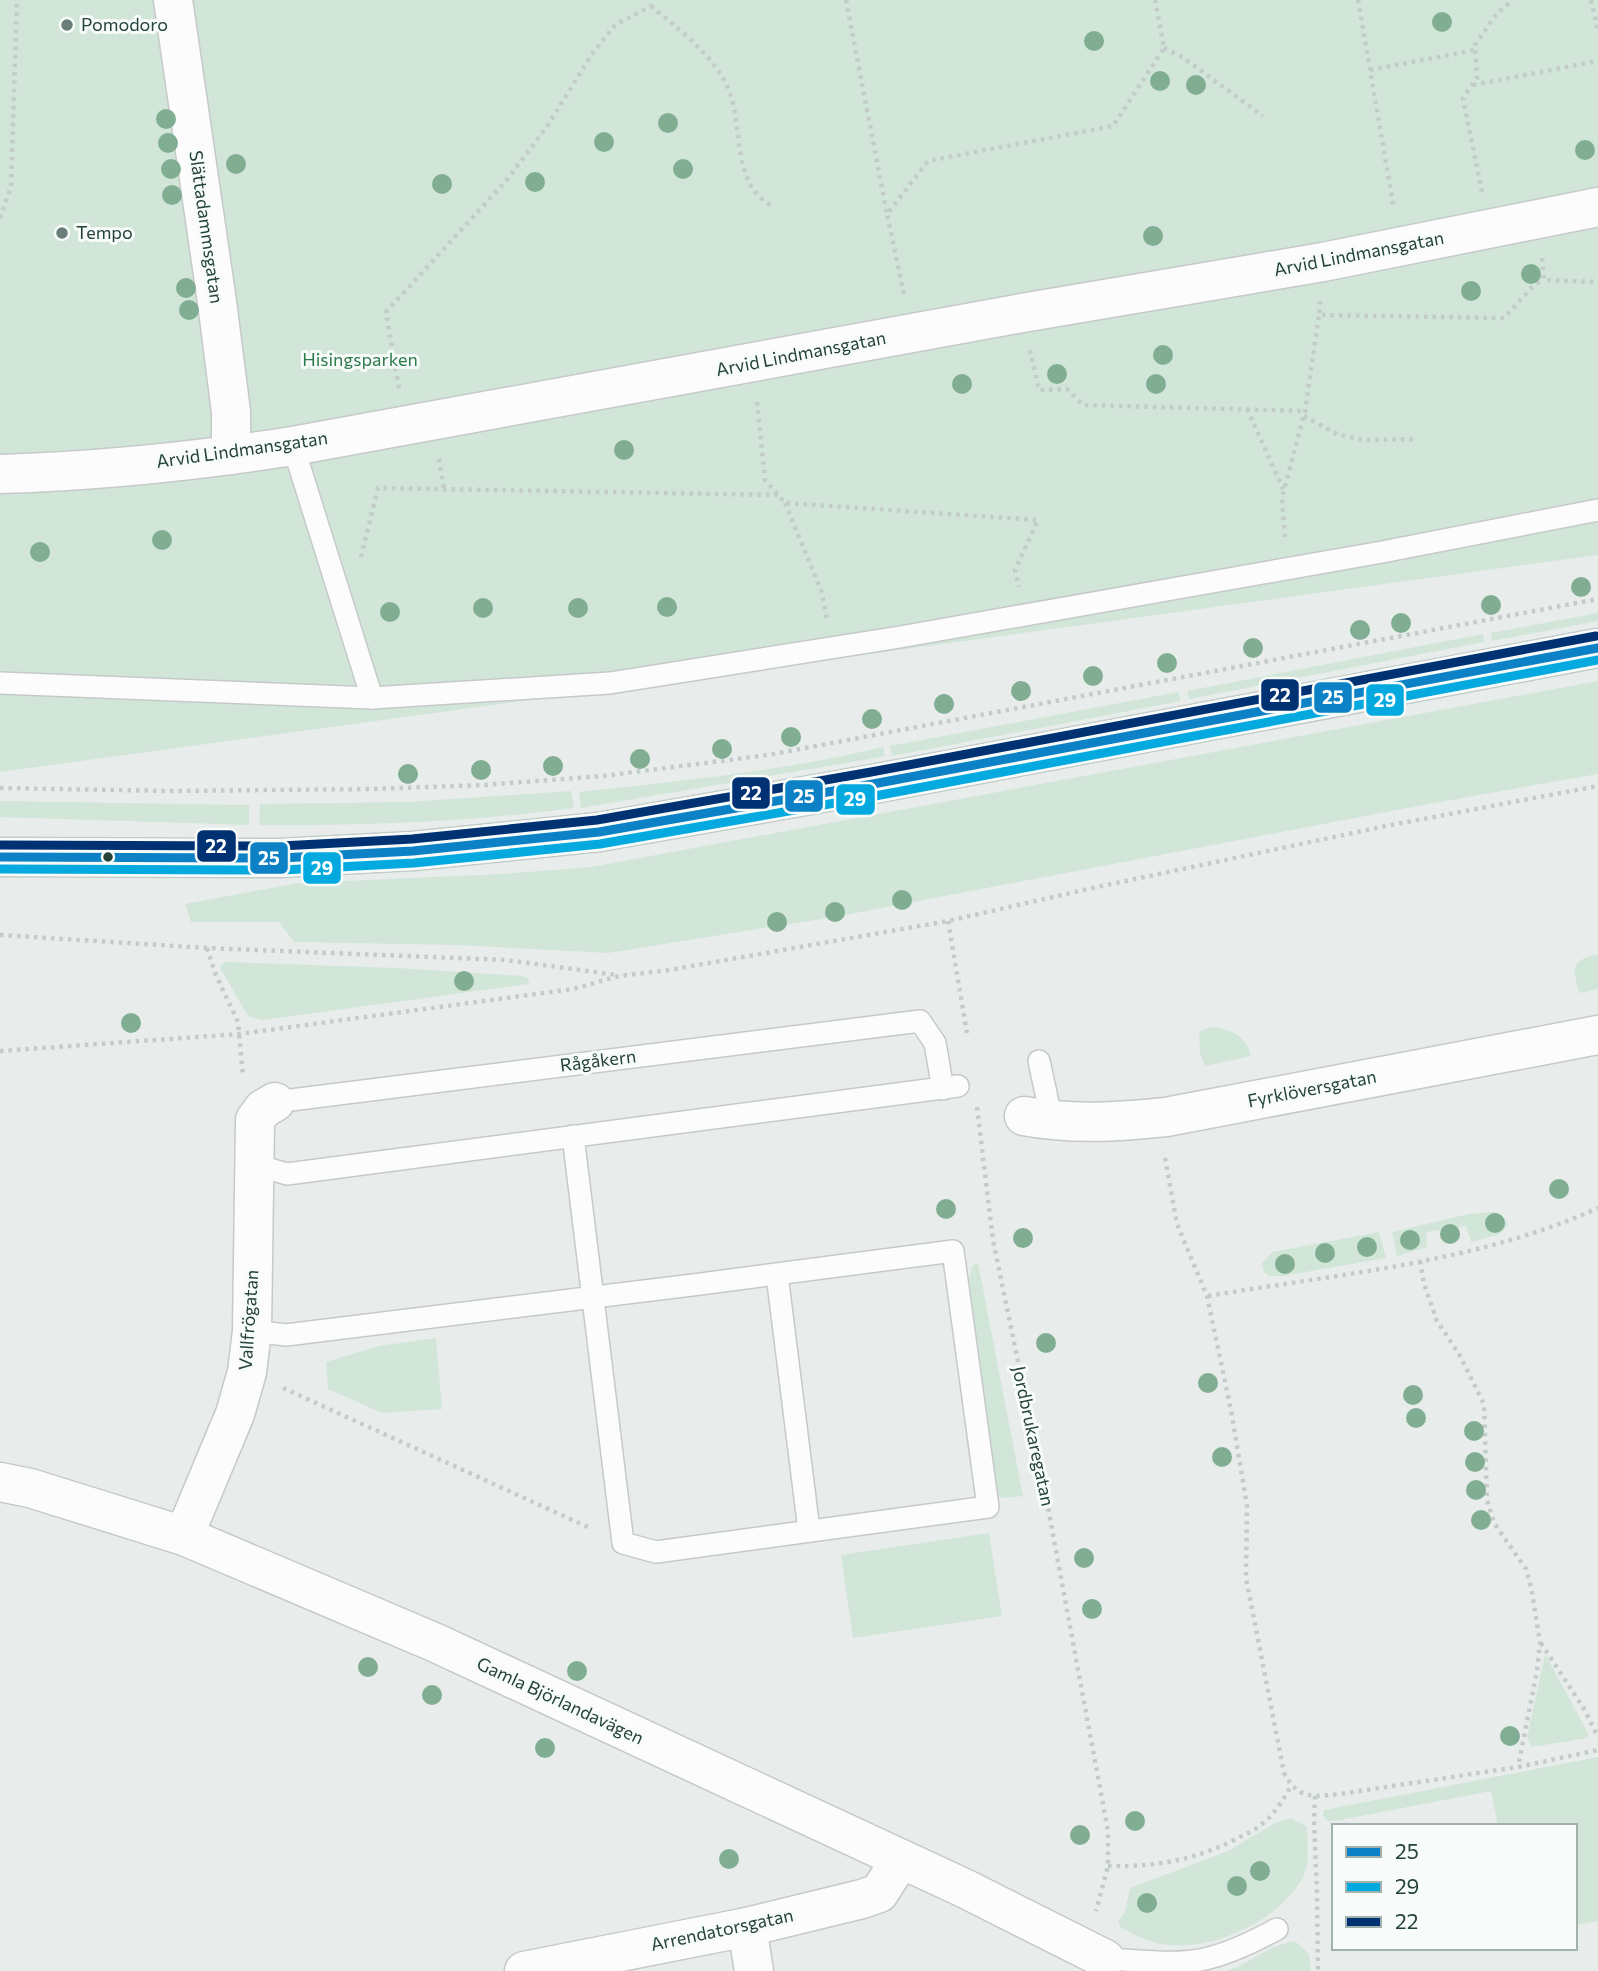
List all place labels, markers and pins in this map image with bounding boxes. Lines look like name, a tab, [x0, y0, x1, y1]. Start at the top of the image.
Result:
place label: Pomodoro	[81, 13, 168, 35]
marker: Pomodoro	[59, 17, 75, 33]
place label: Tempo	[76, 221, 133, 243]
marker: Tempo	[54, 225, 70, 241]
unlabelled marker	[101, 850, 115, 864]

